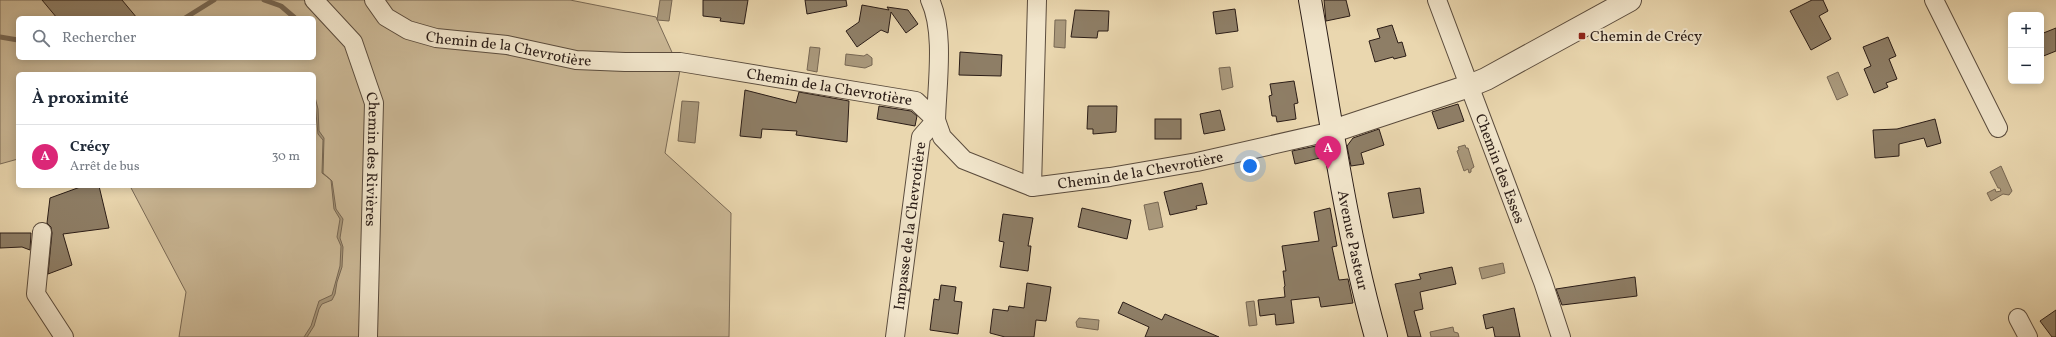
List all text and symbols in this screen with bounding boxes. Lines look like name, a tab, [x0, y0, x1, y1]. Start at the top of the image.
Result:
map controls	[2008, 12, 2044, 84]
button: +	[2008, 12, 2044, 48]
search box	[16, 16, 316, 60]
icon: search	[30, 27, 52, 49]
street label: Chemin de la Chevrotière	[423, 27, 592, 73]
place label: Chemin de Crécy	[1590, 27, 1702, 48]
text: Rechercher	[62, 28, 136, 49]
marker: Chemin de Crécy	[1577, 31, 1587, 41]
button: −	[2008, 48, 2044, 84]
street label: Chemin de la Chevrotière	[745, 64, 914, 112]
text: À proximité	[32, 87, 129, 110]
street label: Chemin des Rivières	[359, 89, 383, 227]
street label: Chemin des Esses	[1469, 111, 1529, 227]
pin: A	[1315, 136, 1341, 169]
text: Crécy	[70, 137, 110, 158]
street label: Impasse de la Chevrotière	[890, 141, 932, 312]
street label: Chemin de la Chevrotière	[1057, 147, 1226, 196]
text: A	[40, 148, 50, 166]
text: 30 m	[272, 148, 300, 166]
your location	[1240, 156, 1260, 176]
text: Arrêt de bus	[70, 158, 139, 176]
street label: Avenue Pasteur	[1331, 189, 1372, 293]

